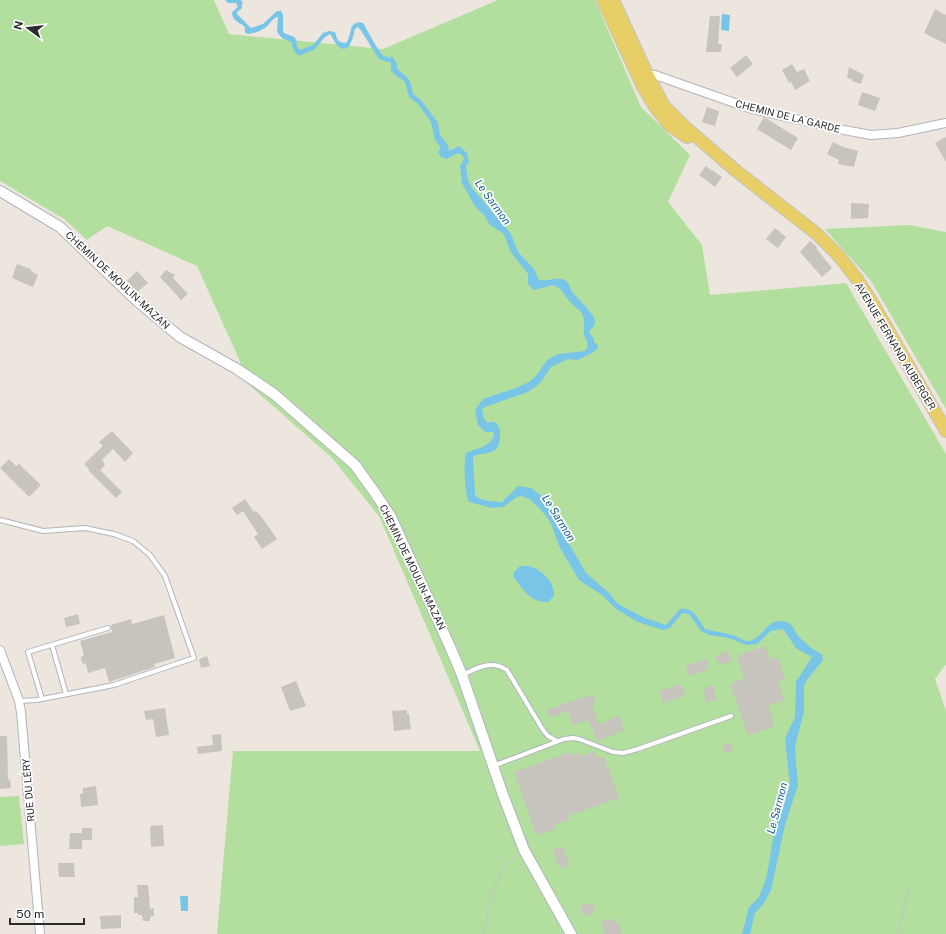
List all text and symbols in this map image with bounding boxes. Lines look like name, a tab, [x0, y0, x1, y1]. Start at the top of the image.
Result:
north arrow	[8, 8, 48, 48]
text: N	[11, 20, 25, 31]
street label: CHEMIN DE LA GARDE	[734, 97, 842, 135]
water label: Le Sarmon	[473, 177, 513, 227]
street label: CHEMIN DE MOULIN-MAZAN	[63, 229, 173, 331]
street label: AVENUE FERNAND AUBERGER	[853, 280, 939, 412]
water label: Le Sarmon	[540, 492, 578, 544]
street label: CHEMIN DE MOULIN-MAZAN	[377, 502, 449, 632]
street label: RUE DU LÉRY	[19, 758, 37, 822]
water label: Le Sarmon	[764, 781, 790, 835]
scale bar	[10, 900, 84, 926]
text: 50 m	[16, 907, 44, 921]

